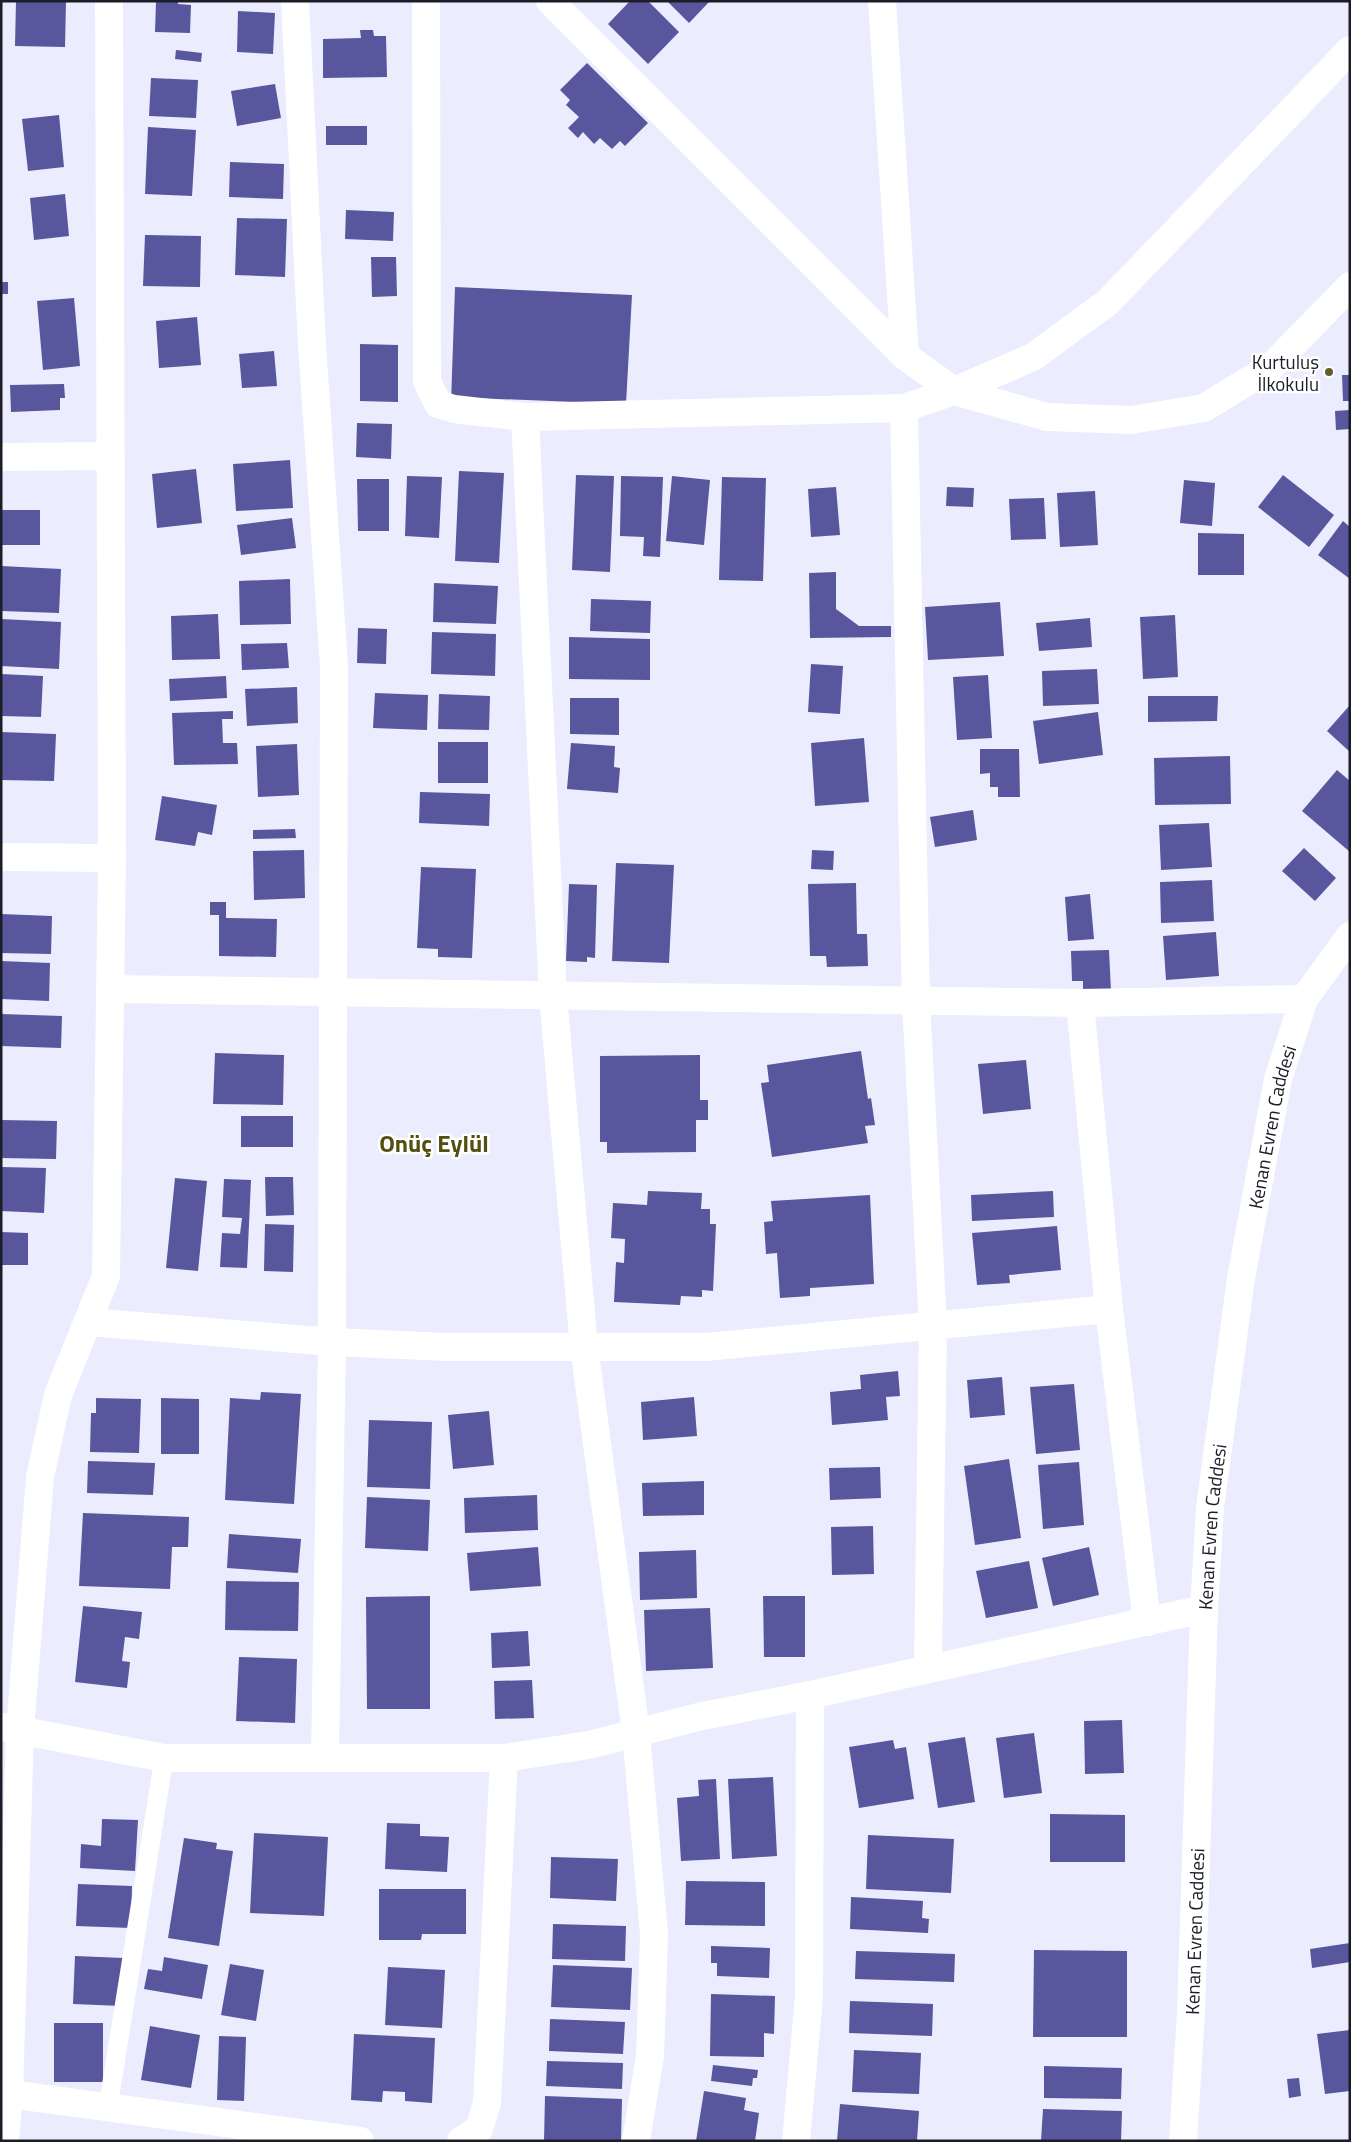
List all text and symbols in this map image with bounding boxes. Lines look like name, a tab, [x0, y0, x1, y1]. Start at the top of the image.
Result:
place label: Kurtuluş İlkokulu	[1252, 347, 1319, 398]
marker: Kurtuluş İlkokulu	[1323, 366, 1335, 378]
street label: Kenan Evren Caddesi	[1240, 1041, 1303, 1211]
district label: Onüç Eylül	[379, 1125, 489, 1161]
street label: Kenan Evren Caddesi	[1189, 1442, 1233, 1611]
street label: Kenan Evren Caddesi	[1176, 1848, 1211, 2015]

